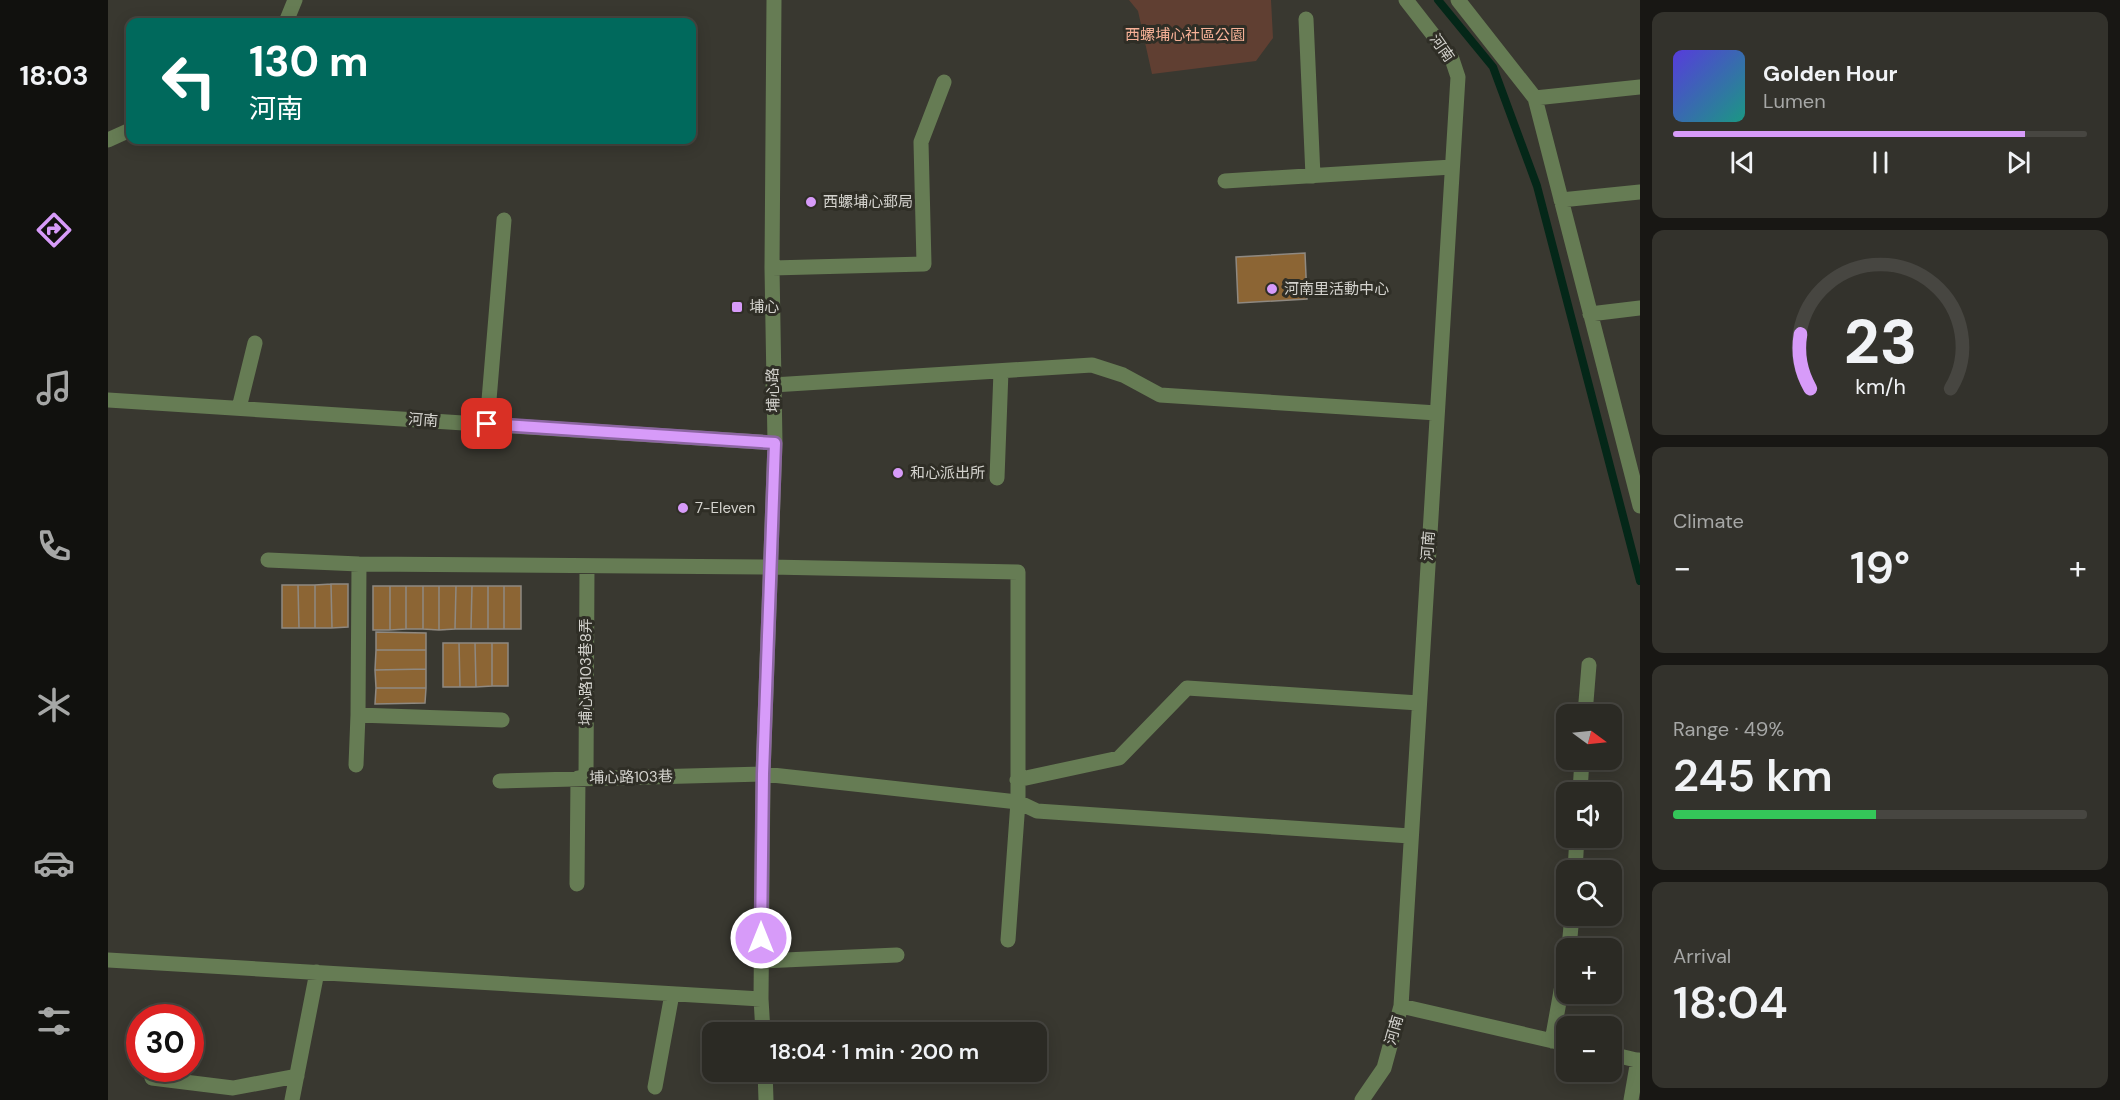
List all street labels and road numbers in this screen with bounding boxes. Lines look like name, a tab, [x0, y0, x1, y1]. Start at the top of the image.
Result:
street label: 河南	[1425, 30, 1459, 66]
street label: 埔心路	[763, 367, 783, 413]
street label: 河南	[407, 409, 439, 431]
street label: 河南	[1417, 530, 1439, 562]
street label: 埔心路103巷8弄	[576, 618, 596, 726]
street label: 埔心路103巷	[589, 766, 673, 788]
street label: 河南	[1380, 1013, 1408, 1047]

